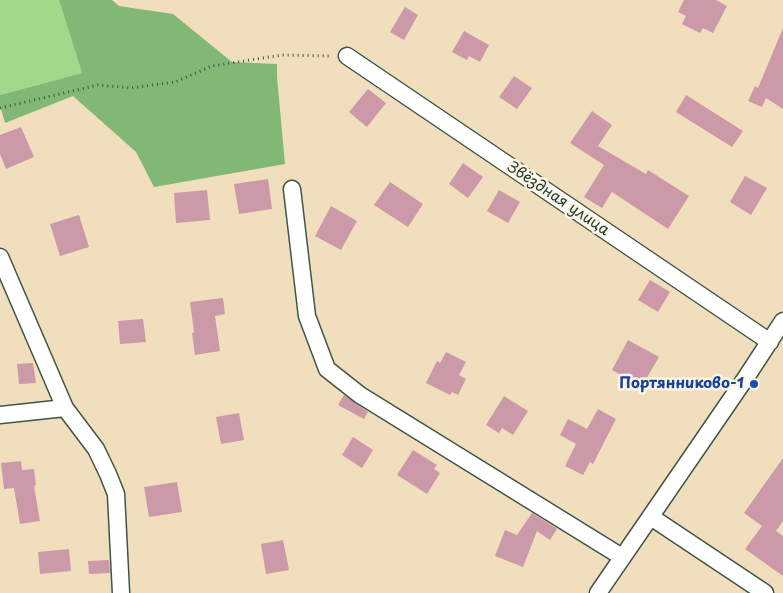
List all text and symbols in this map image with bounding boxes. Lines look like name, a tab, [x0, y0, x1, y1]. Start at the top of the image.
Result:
street label: Звёздная улица	[504, 158, 612, 240]
place label: Портянниково-1	[619, 375, 744, 393]
marker: Портянниково-1	[748, 378, 760, 390]

